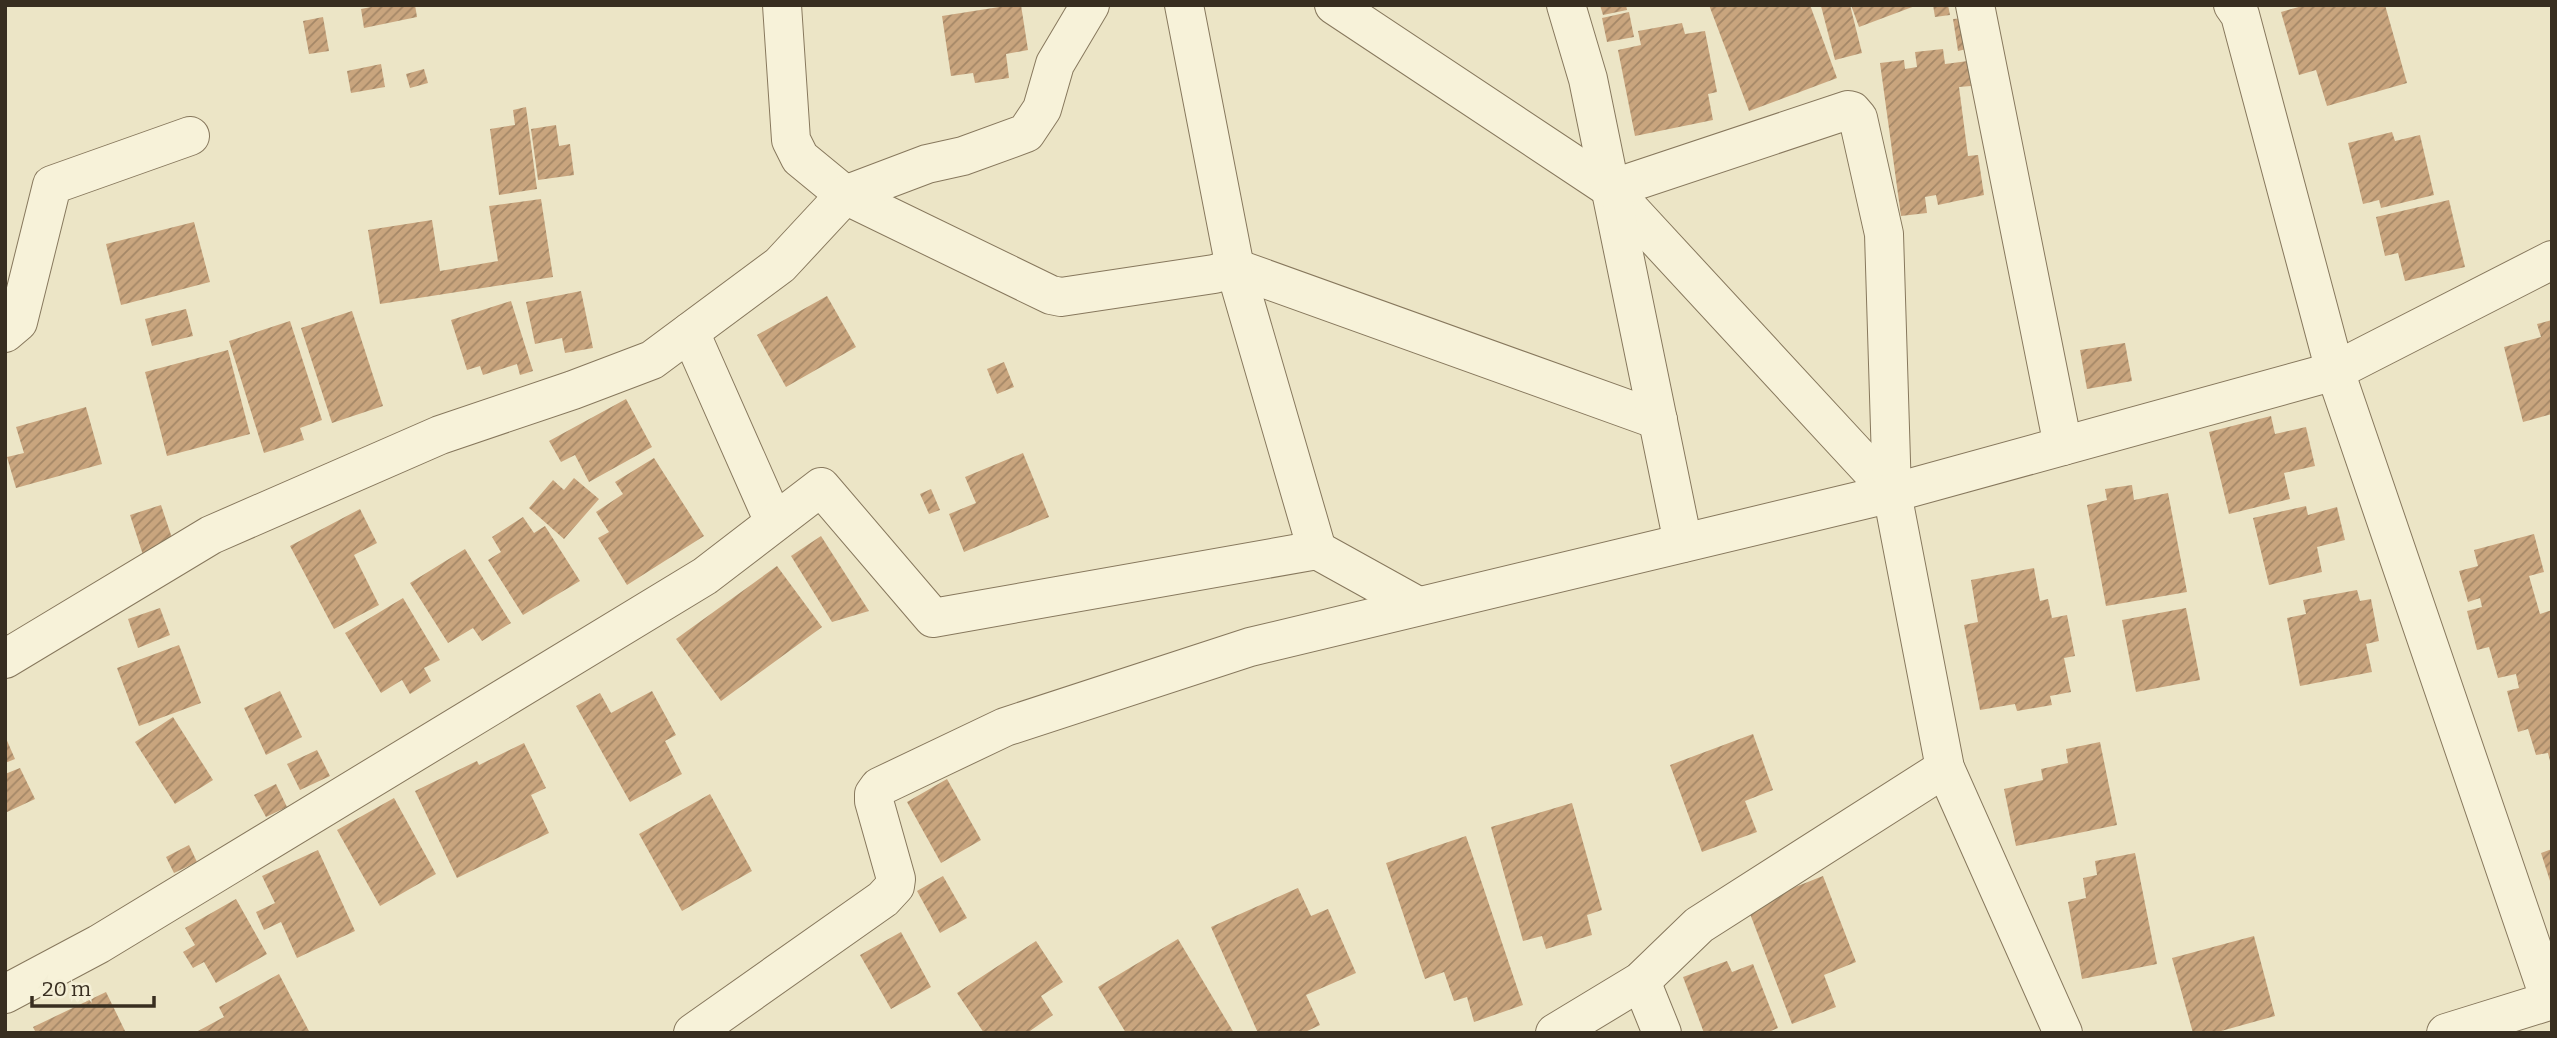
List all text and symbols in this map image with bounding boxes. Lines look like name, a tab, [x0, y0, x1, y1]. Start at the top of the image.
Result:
scale bar	[32, 964, 154, 1008]
text: 20 m	[42, 976, 91, 1002]

